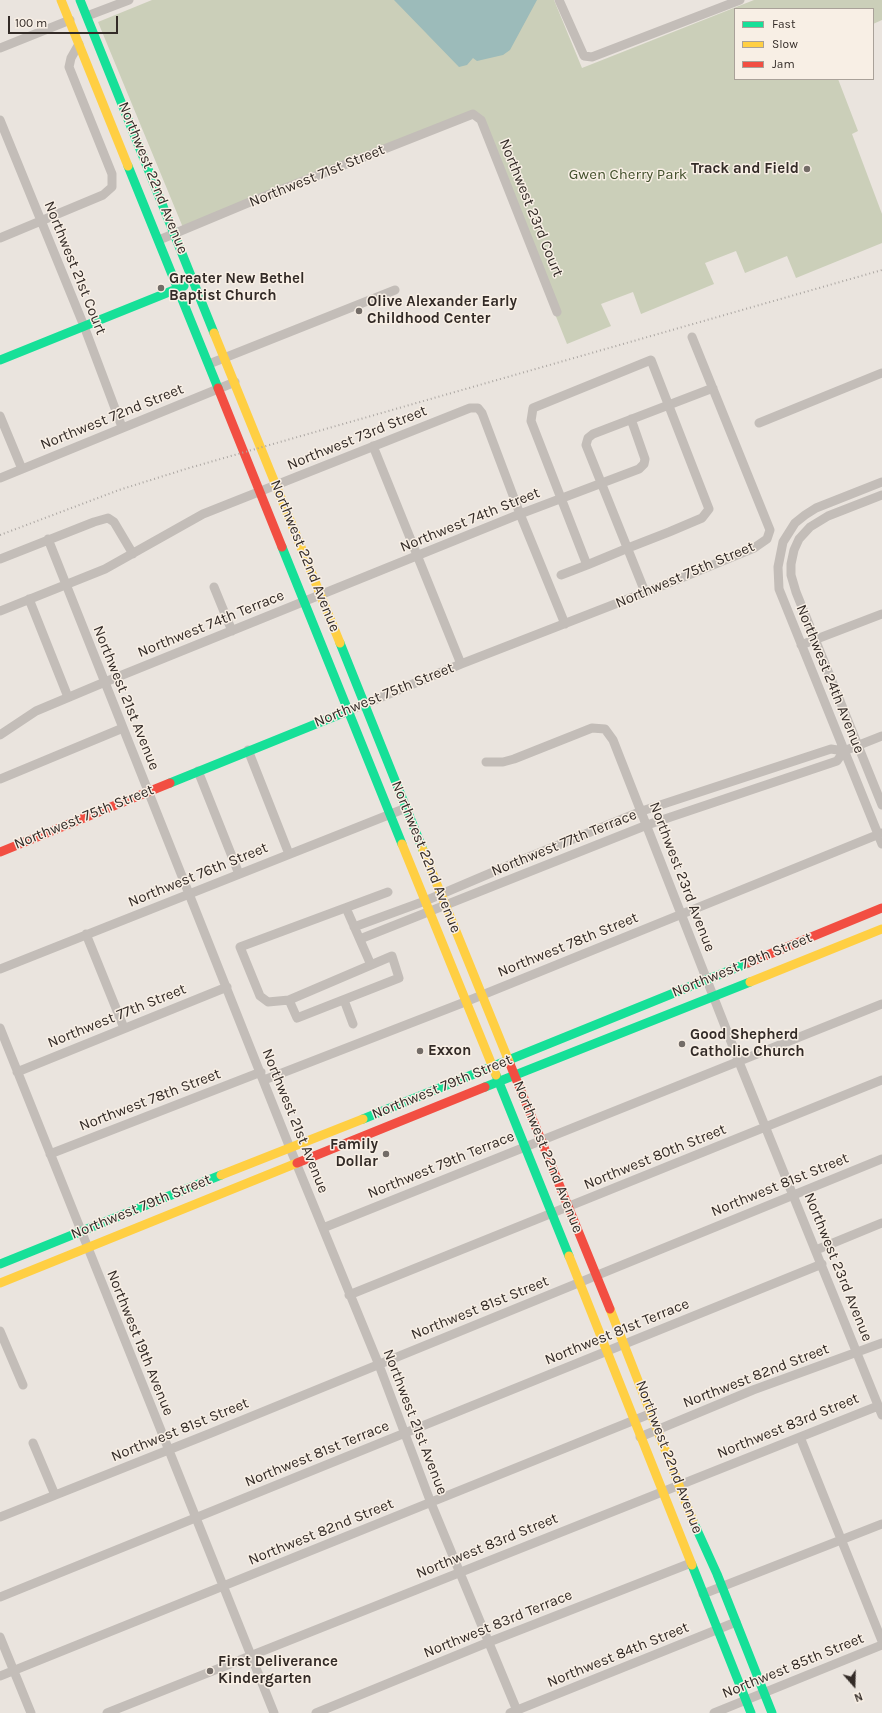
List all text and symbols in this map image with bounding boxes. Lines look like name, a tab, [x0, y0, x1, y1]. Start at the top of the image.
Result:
scale bar	[10, 8, 120, 34]
legend	[734, 8, 874, 80]
text: 100 m	[15, 16, 47, 30]
text: Fast	[772, 17, 795, 31]
text: Slow	[772, 37, 798, 51]
text: Jam	[772, 57, 795, 71]
street label: Northwest 22nd Avenue	[114, 99, 192, 257]
street label: Northwest 23rd Court	[495, 136, 567, 280]
street label: Northwest 71st Street	[247, 141, 387, 211]
place label: Track and Field	[691, 160, 799, 178]
marker: Track and Field	[802, 164, 812, 174]
park label: Gwen Cherry Park	[569, 166, 687, 184]
street label: Northwest 21st Court	[40, 199, 110, 337]
place label: Greater New Bethel Baptist Church	[169, 270, 305, 305]
marker: Greater New Bethel Baptist Church	[156, 283, 166, 293]
place label: Olive Alexander Early Childhood Center	[367, 293, 517, 328]
marker: Olive Alexander Early Childhood Center	[354, 306, 364, 316]
street label: Northwest 72nd Street	[38, 380, 186, 454]
street label: Northwest 73rd Street	[284, 402, 430, 474]
street label: Northwest 22nd Avenue	[266, 477, 344, 635]
street label: Northwest 74th Street	[398, 484, 542, 556]
street label: Northwest 75th Street	[613, 538, 757, 612]
street label: Northwest 74th Terrace	[135, 586, 287, 662]
street label: Northwest 24th Avenue	[792, 602, 868, 756]
street label: Northwest 21st Avenue	[89, 623, 163, 773]
street label: Northwest 75th Street	[311, 659, 457, 731]
street label: Northwest 22nd Avenue	[387, 778, 465, 936]
street label: Northwest 75th Street	[11, 781, 157, 853]
street label: Northwest 23rd Avenue	[645, 800, 719, 954]
street label: Northwest 77th Terrace	[489, 806, 639, 880]
street label: Northwest 76th Street	[125, 839, 271, 911]
street label: Northwest 78th Street	[495, 909, 641, 981]
street label: Northwest 79th Street	[669, 929, 815, 1001]
street label: Northwest 77th Street	[45, 980, 189, 1052]
place label: Good Shepherd Catholic Church	[690, 1026, 805, 1061]
marker: Good Shepherd Catholic Church	[677, 1039, 687, 1049]
place label: Exxon	[428, 1042, 471, 1060]
street label: Northwest 21st Avenue	[258, 1046, 332, 1196]
marker: Exxon	[415, 1046, 425, 1056]
street label: Northwest 79th Street	[369, 1051, 515, 1123]
street label: Northwest 78th Street	[77, 1065, 223, 1135]
street label: Northwest 22nd Avenue	[509, 1078, 587, 1236]
street label: Northwest 80th Street	[581, 1120, 729, 1194]
street label: Northwest 79th Terrace	[365, 1127, 517, 1203]
place label: Family Dollar	[330, 1136, 378, 1171]
marker: Family Dollar	[381, 1149, 391, 1159]
street label: Northwest 81st Street	[709, 1149, 851, 1221]
street label: Northwest 79th Street	[68, 1171, 214, 1243]
street label: Northwest 23rd Avenue	[800, 1190, 876, 1344]
street label: Northwest 19th Avenue	[103, 1268, 177, 1418]
street label: Northwest 81st Street	[409, 1272, 551, 1344]
street label: Northwest 81st Terrace	[542, 1295, 692, 1369]
street label: Northwest 82nd Street	[681, 1340, 831, 1412]
street label: Northwest 21st Avenue	[379, 1347, 451, 1497]
street label: Northwest 22nd Avenue	[631, 1378, 707, 1536]
street label: Northwest 83rd Street	[714, 1389, 862, 1463]
street label: Northwest 81st Street	[109, 1394, 251, 1466]
street label: Northwest 81st Terrace	[242, 1417, 392, 1491]
street label: Northwest 82nd Street	[246, 1495, 396, 1569]
street label: Northwest 83rd Street	[413, 1509, 561, 1583]
street label: Northwest 83rd Terrace	[421, 1586, 575, 1662]
street label: Northwest 84th Street	[545, 1618, 691, 1692]
street label: Northwest 85th Street	[719, 1629, 867, 1703]
place label: First Deliverance Kindergarten	[218, 1653, 338, 1688]
north arrow	[834, 1665, 874, 1705]
marker: First Deliverance Kindergarten	[205, 1666, 215, 1676]

